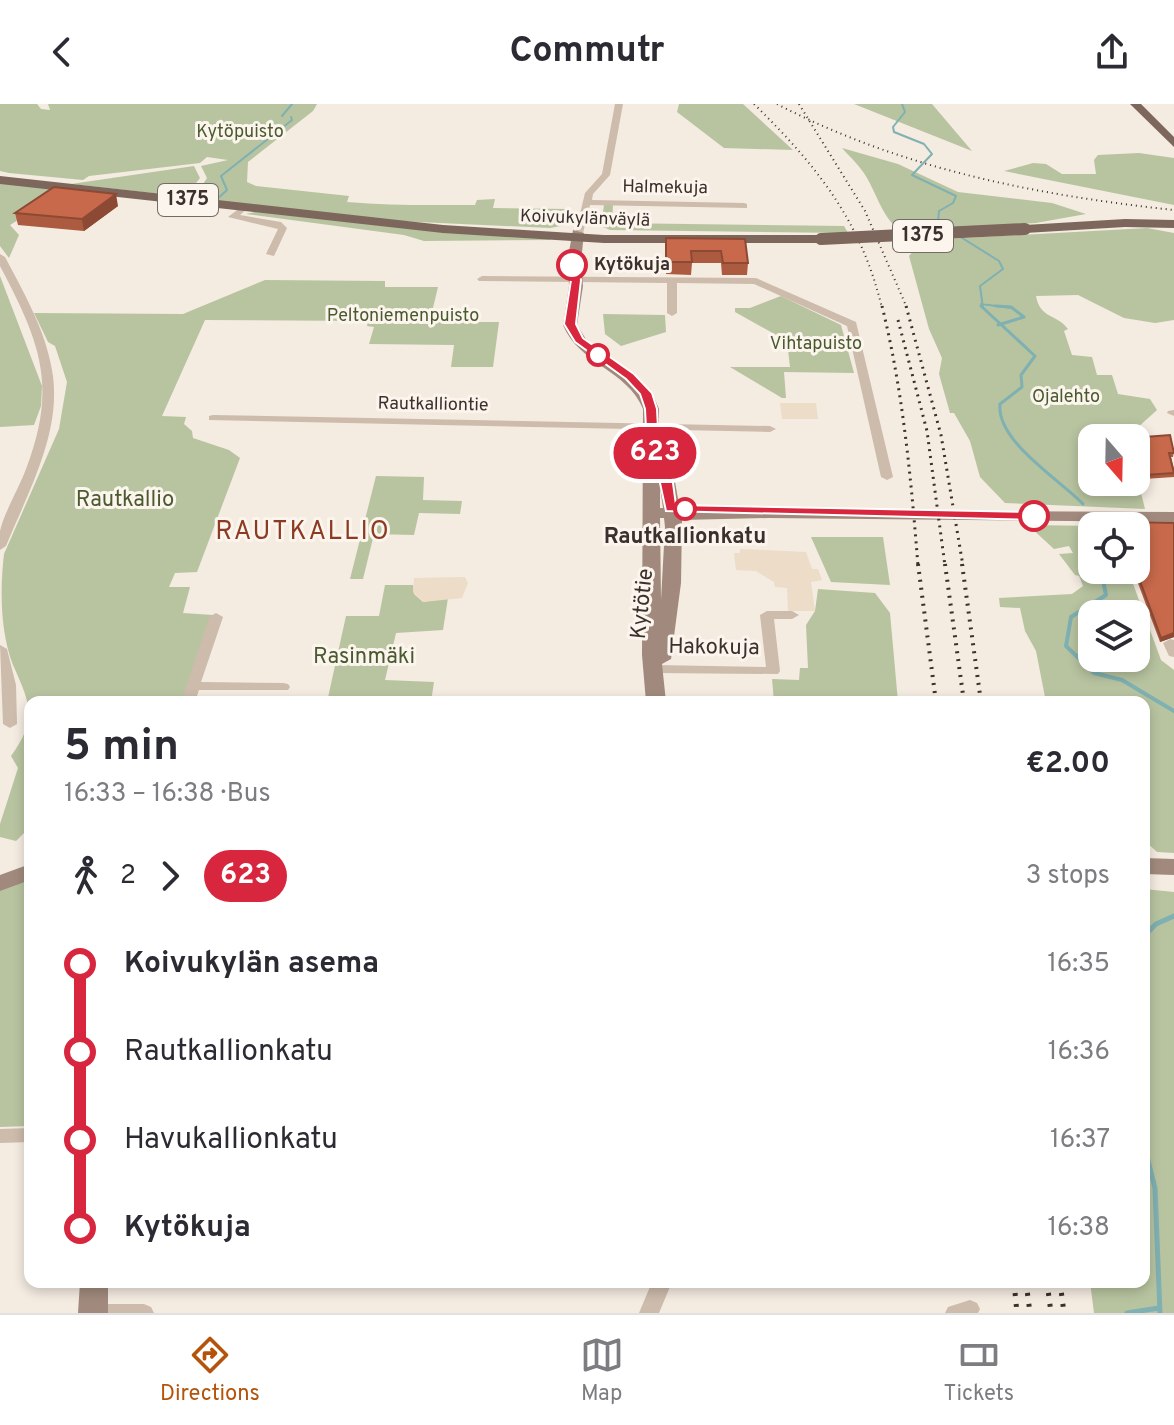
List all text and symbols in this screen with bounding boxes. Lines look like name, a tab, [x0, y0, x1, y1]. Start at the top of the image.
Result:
text: Commutr	[509, 29, 665, 75]
icon: back	[40, 30, 84, 74]
icon: share	[1090, 30, 1134, 74]
park label: Kytöpuisto	[196, 121, 284, 144]
street label: Halmekuja	[622, 176, 708, 200]
road number: 1375	[158, 184, 218, 216]
street label: Koivukylänväylä	[520, 205, 650, 233]
road number: 1375	[893, 220, 953, 252]
marker: Kytökuja	[557, 250, 587, 280]
place label: Kytökuja	[594, 254, 670, 277]
park label: Peltoniemenpuisto	[327, 305, 479, 328]
park label: Vihtapuisto	[770, 333, 862, 356]
unlabelled marker	[587, 344, 609, 366]
park label: Ojalehto	[1032, 386, 1100, 409]
street label: Rautkalliontie	[377, 393, 489, 417]
north arrow	[1078, 424, 1150, 496]
map controls	[1078, 424, 1150, 672]
line badge: 623	[609, 427, 701, 479]
text: 623	[629, 435, 681, 471]
park label: Rautkallio	[76, 487, 174, 514]
marker: Rautkallionkatu	[674, 498, 696, 520]
unlabelled marker	[1019, 501, 1049, 531]
button: locate	[1078, 512, 1150, 584]
district label: RAUTKALLIO	[215, 516, 391, 549]
place label: Rautkallionkatu	[604, 524, 766, 551]
street label: Kytötie	[626, 567, 660, 641]
button: layers	[1078, 600, 1150, 672]
street label: Hakokuja	[668, 634, 760, 662]
park label: Rasinmäki	[313, 644, 415, 671]
text: 5 min	[64, 720, 179, 776]
text: €2.00	[1026, 746, 1110, 783]
text: 16:33 – 16:38 · Bus	[64, 778, 271, 811]
icon: walk	[64, 854, 108, 898]
icon: forward	[148, 854, 192, 898]
text: 623	[220, 858, 271, 894]
text: 2	[120, 860, 136, 893]
text: 3 stops	[1026, 860, 1110, 893]
text: Koivukylän asema	[124, 946, 379, 983]
text: 16:35	[1047, 948, 1110, 981]
text: Rautkallionkatu	[124, 1034, 333, 1071]
text: 16:36	[1048, 1036, 1110, 1069]
text: Havukallionkatu	[124, 1122, 338, 1159]
text: 16:37	[1050, 1124, 1110, 1157]
text: Kytökuja	[124, 1210, 251, 1247]
text: 16:38	[1047, 1212, 1110, 1245]
tab: Directions	[160, 1333, 260, 1408]
tab: Map	[580, 1333, 624, 1408]
tab: Tickets	[944, 1333, 1014, 1408]

